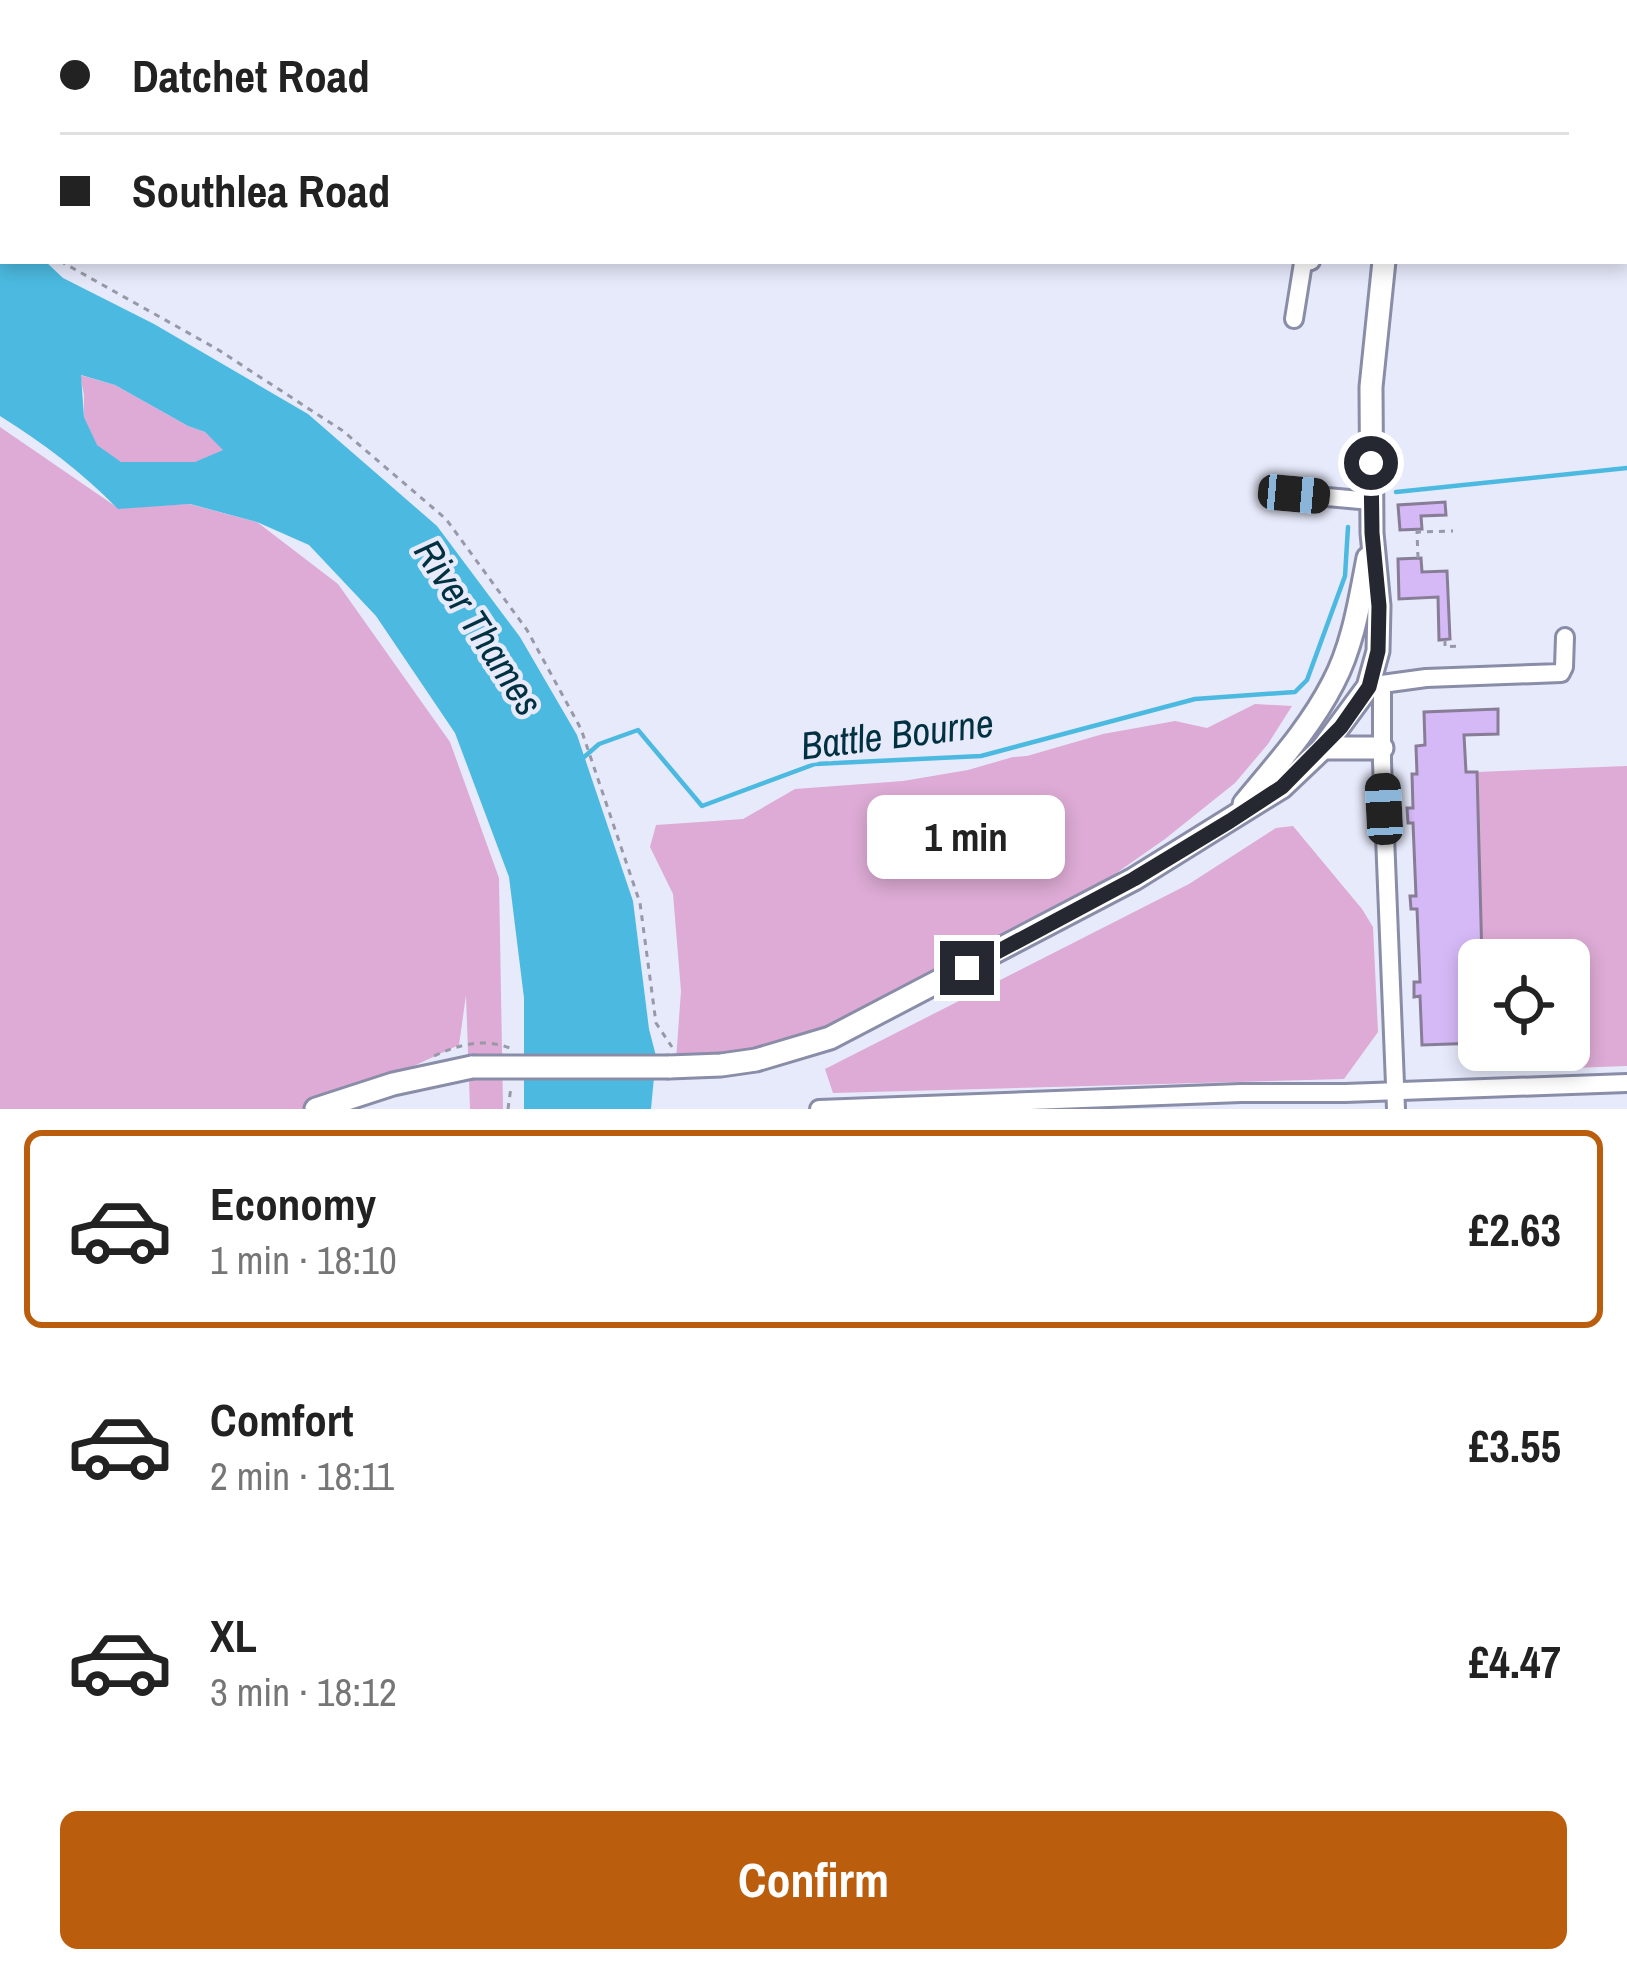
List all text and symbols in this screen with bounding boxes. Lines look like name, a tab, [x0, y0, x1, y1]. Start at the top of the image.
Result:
text: Datchet Road	[132, 45, 370, 106]
text: Southlea Road	[132, 160, 390, 221]
route start	[1344, 436, 1398, 490]
car	[1257, 473, 1331, 515]
water label: River Thames	[403, 529, 555, 725]
water label: Battle Bourne	[798, 696, 996, 772]
car	[1364, 772, 1404, 846]
callout: 1 min	[868, 794, 1066, 878]
text: 1 min	[924, 811, 1008, 863]
map controls	[1458, 939, 1590, 1071]
button: locate	[1458, 939, 1590, 1071]
route end	[940, 941, 994, 995]
text: Economy	[210, 1173, 376, 1234]
icon: car	[66, 1175, 174, 1283]
text: £2.63	[1469, 1199, 1561, 1260]
text: 1 min · 18:10	[210, 1234, 397, 1286]
text: Comfort	[210, 1389, 353, 1450]
icon: car	[66, 1391, 174, 1499]
text: £3.55	[1469, 1415, 1561, 1476]
text: 2 min · 18:11	[210, 1450, 394, 1502]
text: XL	[210, 1605, 257, 1666]
icon: car	[66, 1607, 174, 1715]
text: £4.47	[1469, 1631, 1561, 1692]
text: 3 min · 18:12	[210, 1666, 397, 1718]
button: Confirm	[60, 1811, 1567, 1949]

